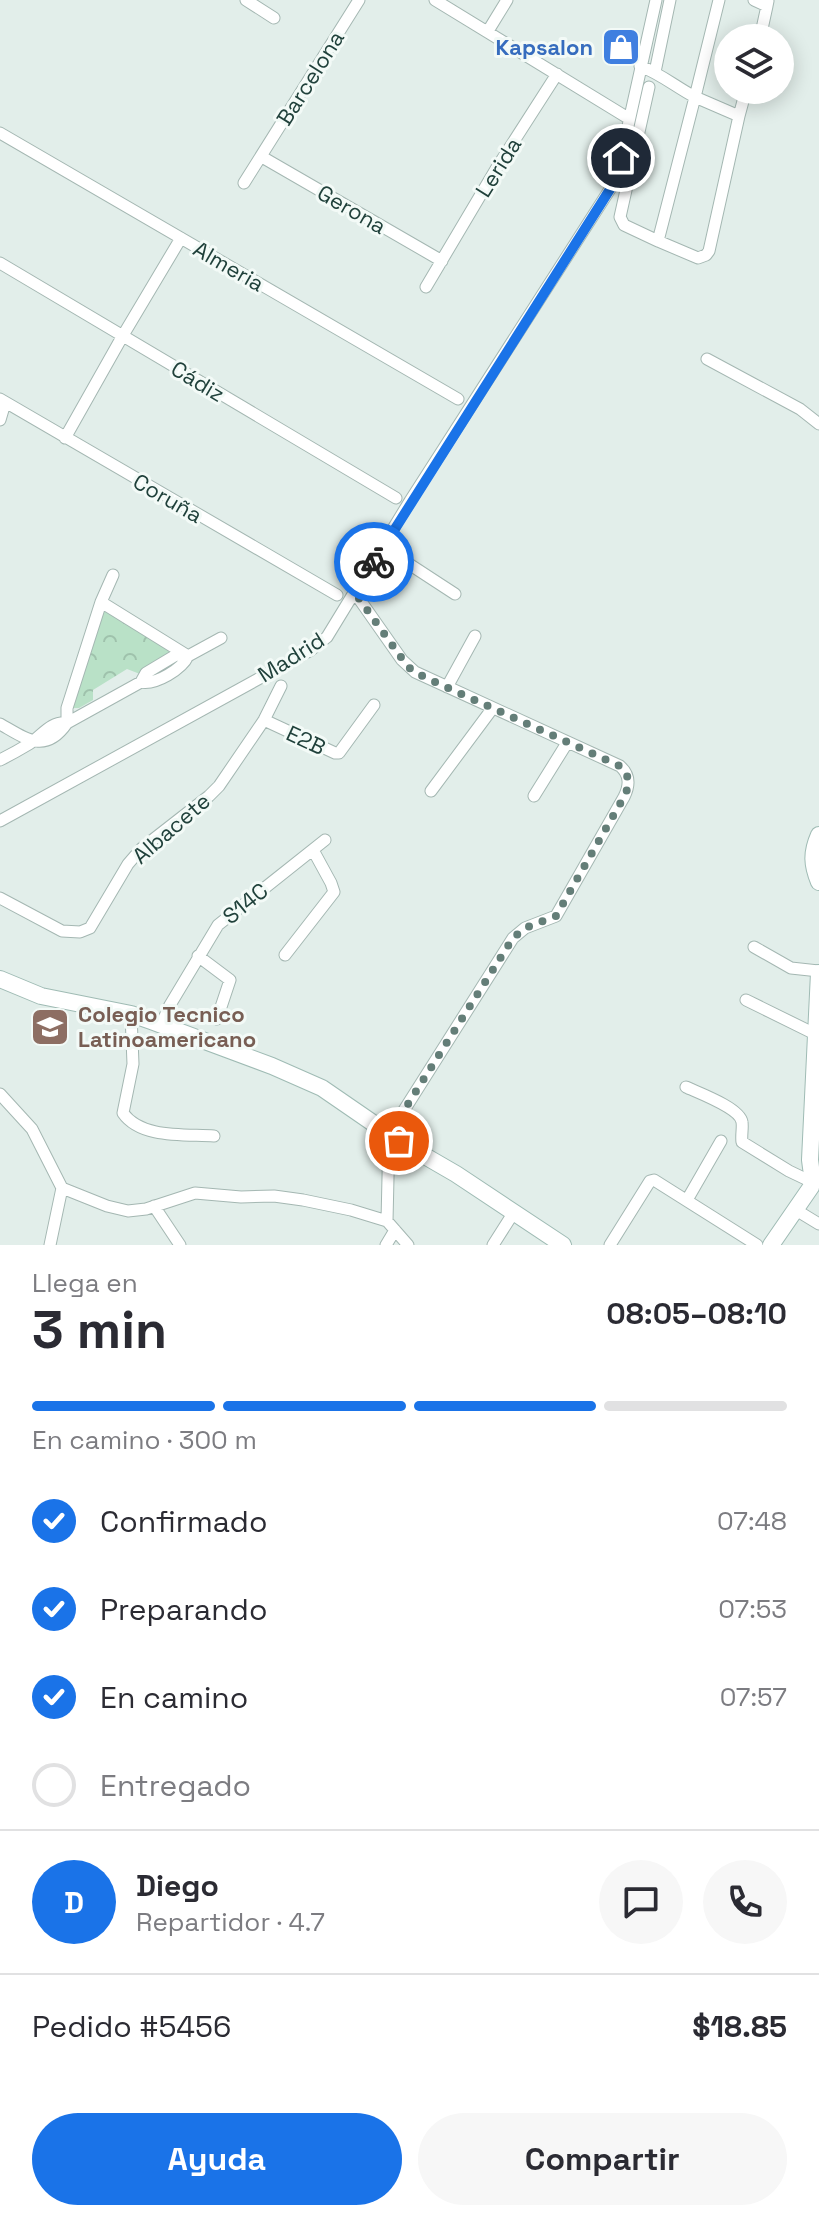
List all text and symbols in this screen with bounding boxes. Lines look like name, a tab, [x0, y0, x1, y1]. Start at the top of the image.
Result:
map controls	[714, 24, 794, 104]
button: layers	[714, 24, 794, 104]
street label: Barcelona	[270, 25, 350, 131]
shop icon: Kapsalon	[600, 26, 642, 68]
place label: Kapsalon	[495, 33, 593, 61]
pin	[587, 124, 655, 192]
street label: Lerida	[469, 132, 527, 202]
icon: home	[599, 136, 643, 180]
street label: Gerona	[312, 178, 392, 240]
street label: Almeria	[188, 234, 270, 298]
street label: Cádiz	[166, 354, 230, 408]
street label: Coruña	[128, 467, 208, 529]
courier	[334, 522, 414, 602]
icon: bike	[352, 540, 396, 584]
street label: Madrid	[252, 626, 330, 688]
street label: E2B	[282, 719, 330, 761]
street label: Albacete	[126, 787, 216, 869]
street label: S14C	[217, 876, 273, 930]
place label: Colegio Tecnico Latinoamericano	[78, 1000, 256, 1053]
school or university icon: Colegio Tecnico Latinoamericano	[29, 1006, 71, 1048]
pin	[365, 1107, 433, 1175]
icon: bag	[377, 1119, 421, 1163]
text: Llega en	[32, 1266, 138, 1300]
text: 08:05–08:10	[606, 1294, 787, 1333]
text: 3 min	[32, 1297, 167, 1363]
text: En camino · 300 m	[32, 1423, 257, 1457]
icon: check	[32, 1499, 76, 1543]
text: Confirmado	[100, 1502, 267, 1541]
text: 07:48	[717, 1504, 787, 1538]
icon: check	[32, 1587, 76, 1631]
text: Preparando	[100, 1590, 267, 1629]
text: 07:53	[718, 1592, 787, 1626]
icon: check	[32, 1675, 76, 1719]
text: En camino	[100, 1678, 248, 1717]
text: 07:57	[720, 1680, 787, 1714]
text: Entregado	[100, 1766, 251, 1805]
button: chat	[599, 1860, 683, 1944]
button: phone	[703, 1860, 787, 1944]
text: Diego	[136, 1866, 219, 1905]
text: D	[64, 1883, 84, 1922]
text: Repartidor · 4.7	[136, 1905, 325, 1939]
text: Pedido #5456	[32, 2007, 231, 2046]
text: $18.85	[692, 2007, 787, 2046]
button: Ayuda	[32, 2113, 402, 2205]
button: Compartir	[418, 2113, 787, 2205]

